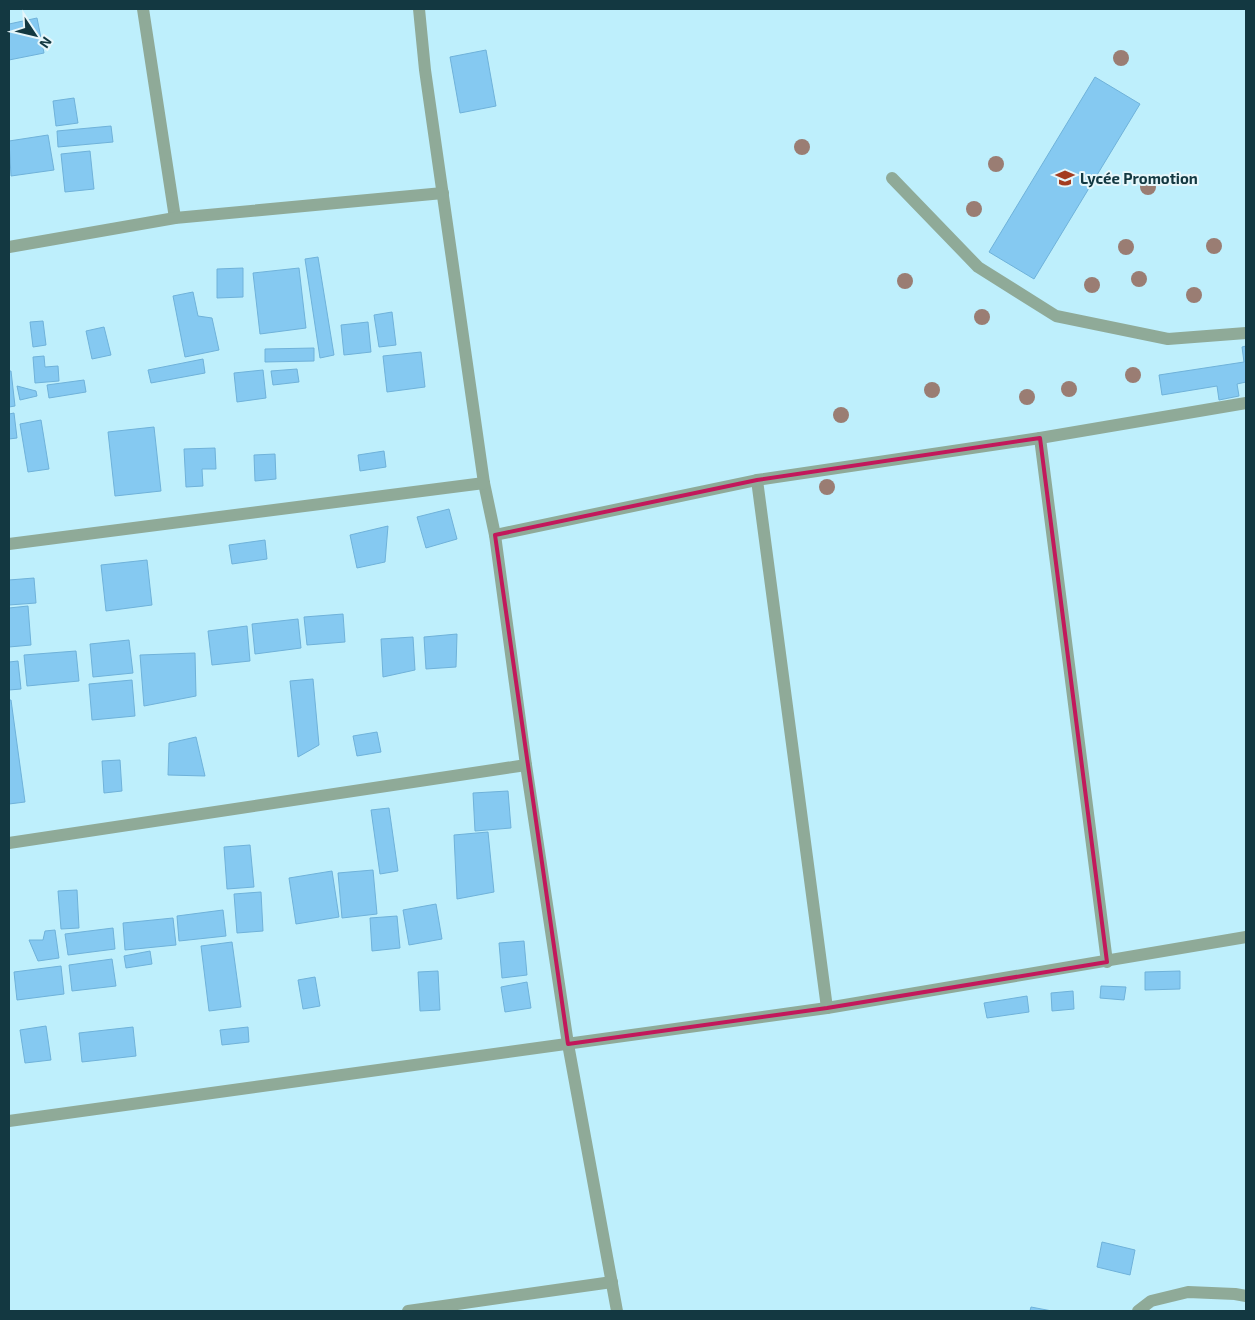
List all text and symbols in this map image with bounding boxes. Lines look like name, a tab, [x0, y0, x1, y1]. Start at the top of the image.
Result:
north arrow	[10, 10, 60, 60]
text: N	[36, 34, 56, 52]
school or university icon: Lycée Promotion	[1054, 167, 1076, 189]
place label: Lycée Promotion	[1080, 169, 1198, 188]

